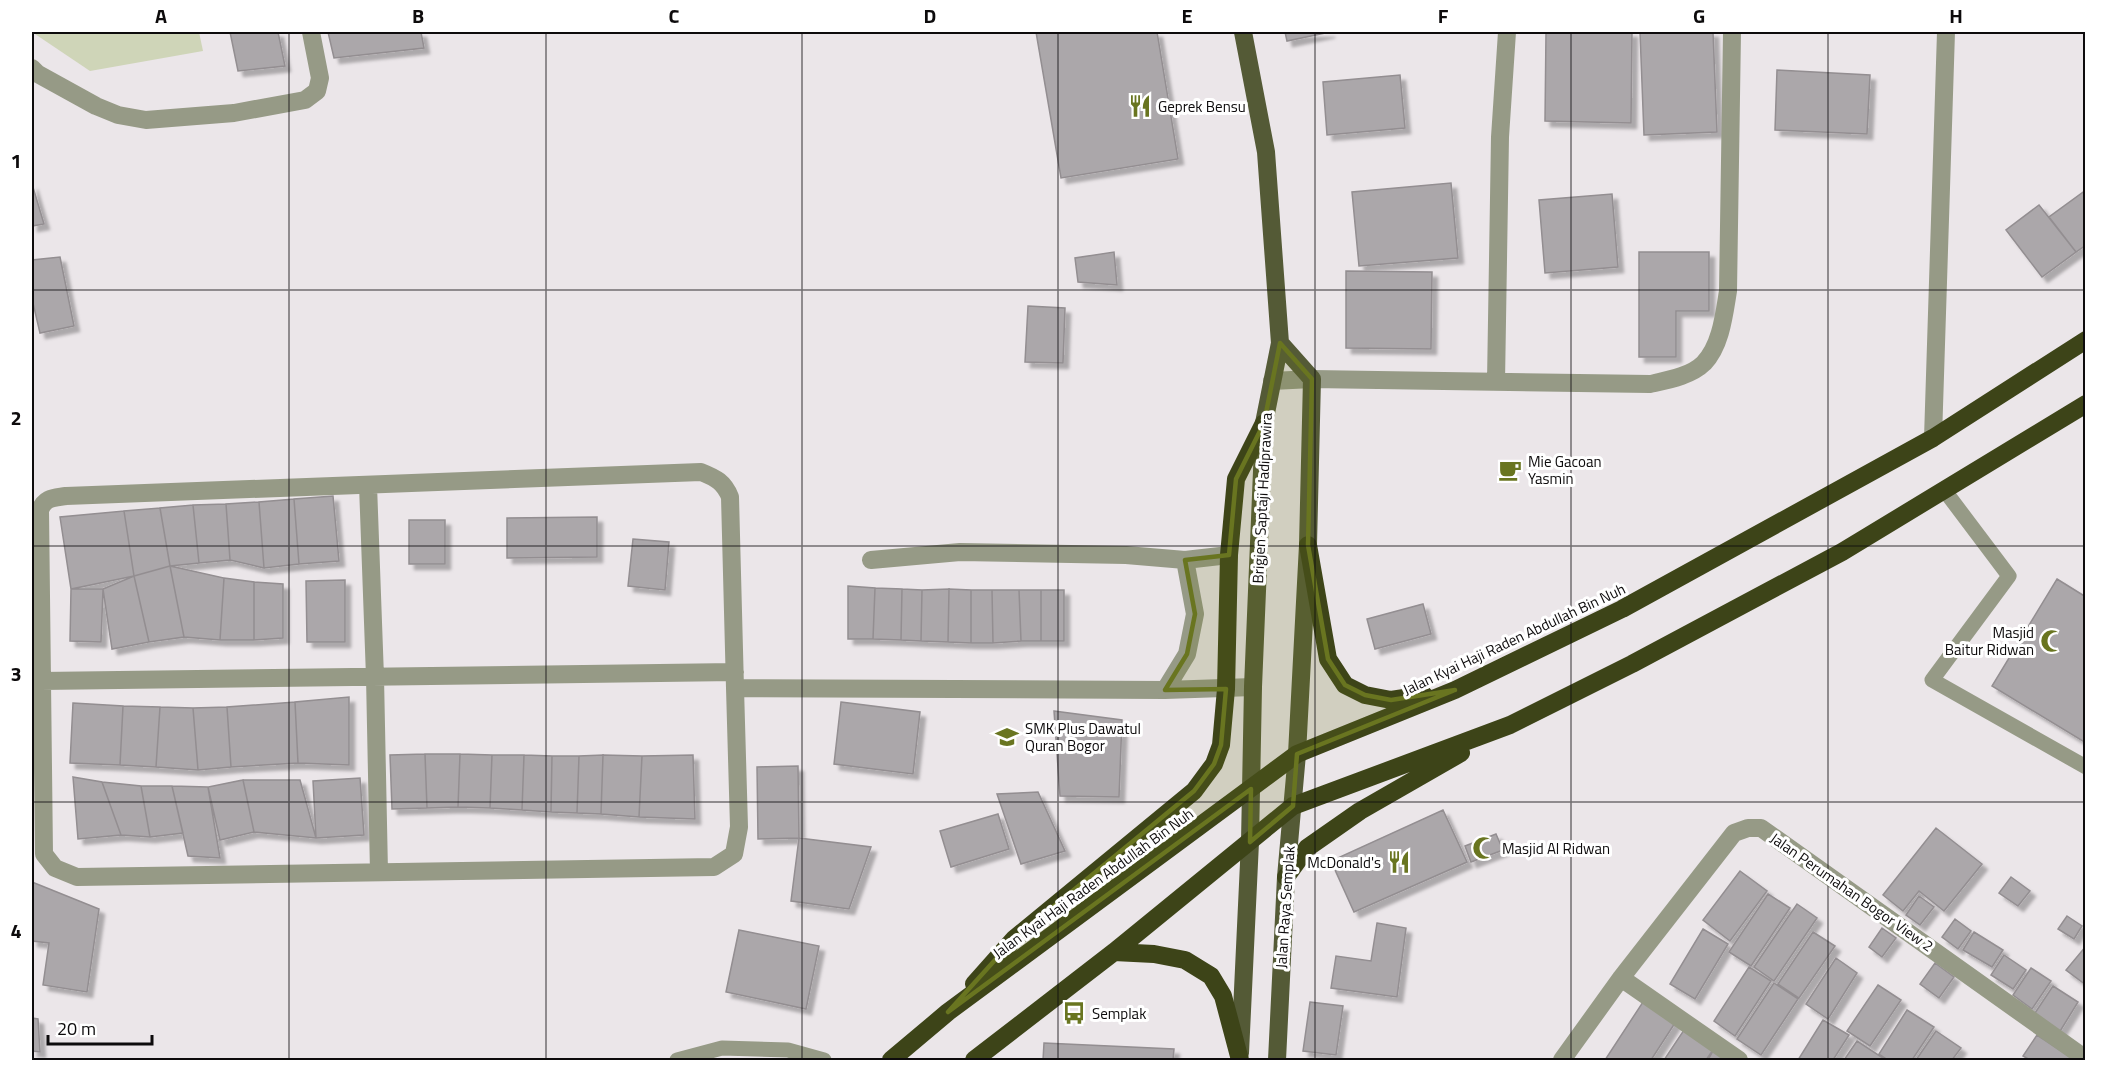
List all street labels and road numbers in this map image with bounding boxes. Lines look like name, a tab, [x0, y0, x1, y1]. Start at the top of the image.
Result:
street label: Brigjen Saptaji Hadiprawira	[1246, 412, 1278, 584]
street label: Jalan Kyai Haji Raden Abdullah Bin Nuh	[1399, 577, 1629, 701]
street label: Jalan Kyai Haji Raden Abdullah Bin Nuh	[988, 802, 1198, 964]
street label: Jalan Perumahan Bogor View 2	[1766, 827, 1938, 957]
street label: Jalan Raya Semplak	[1269, 845, 1301, 969]

